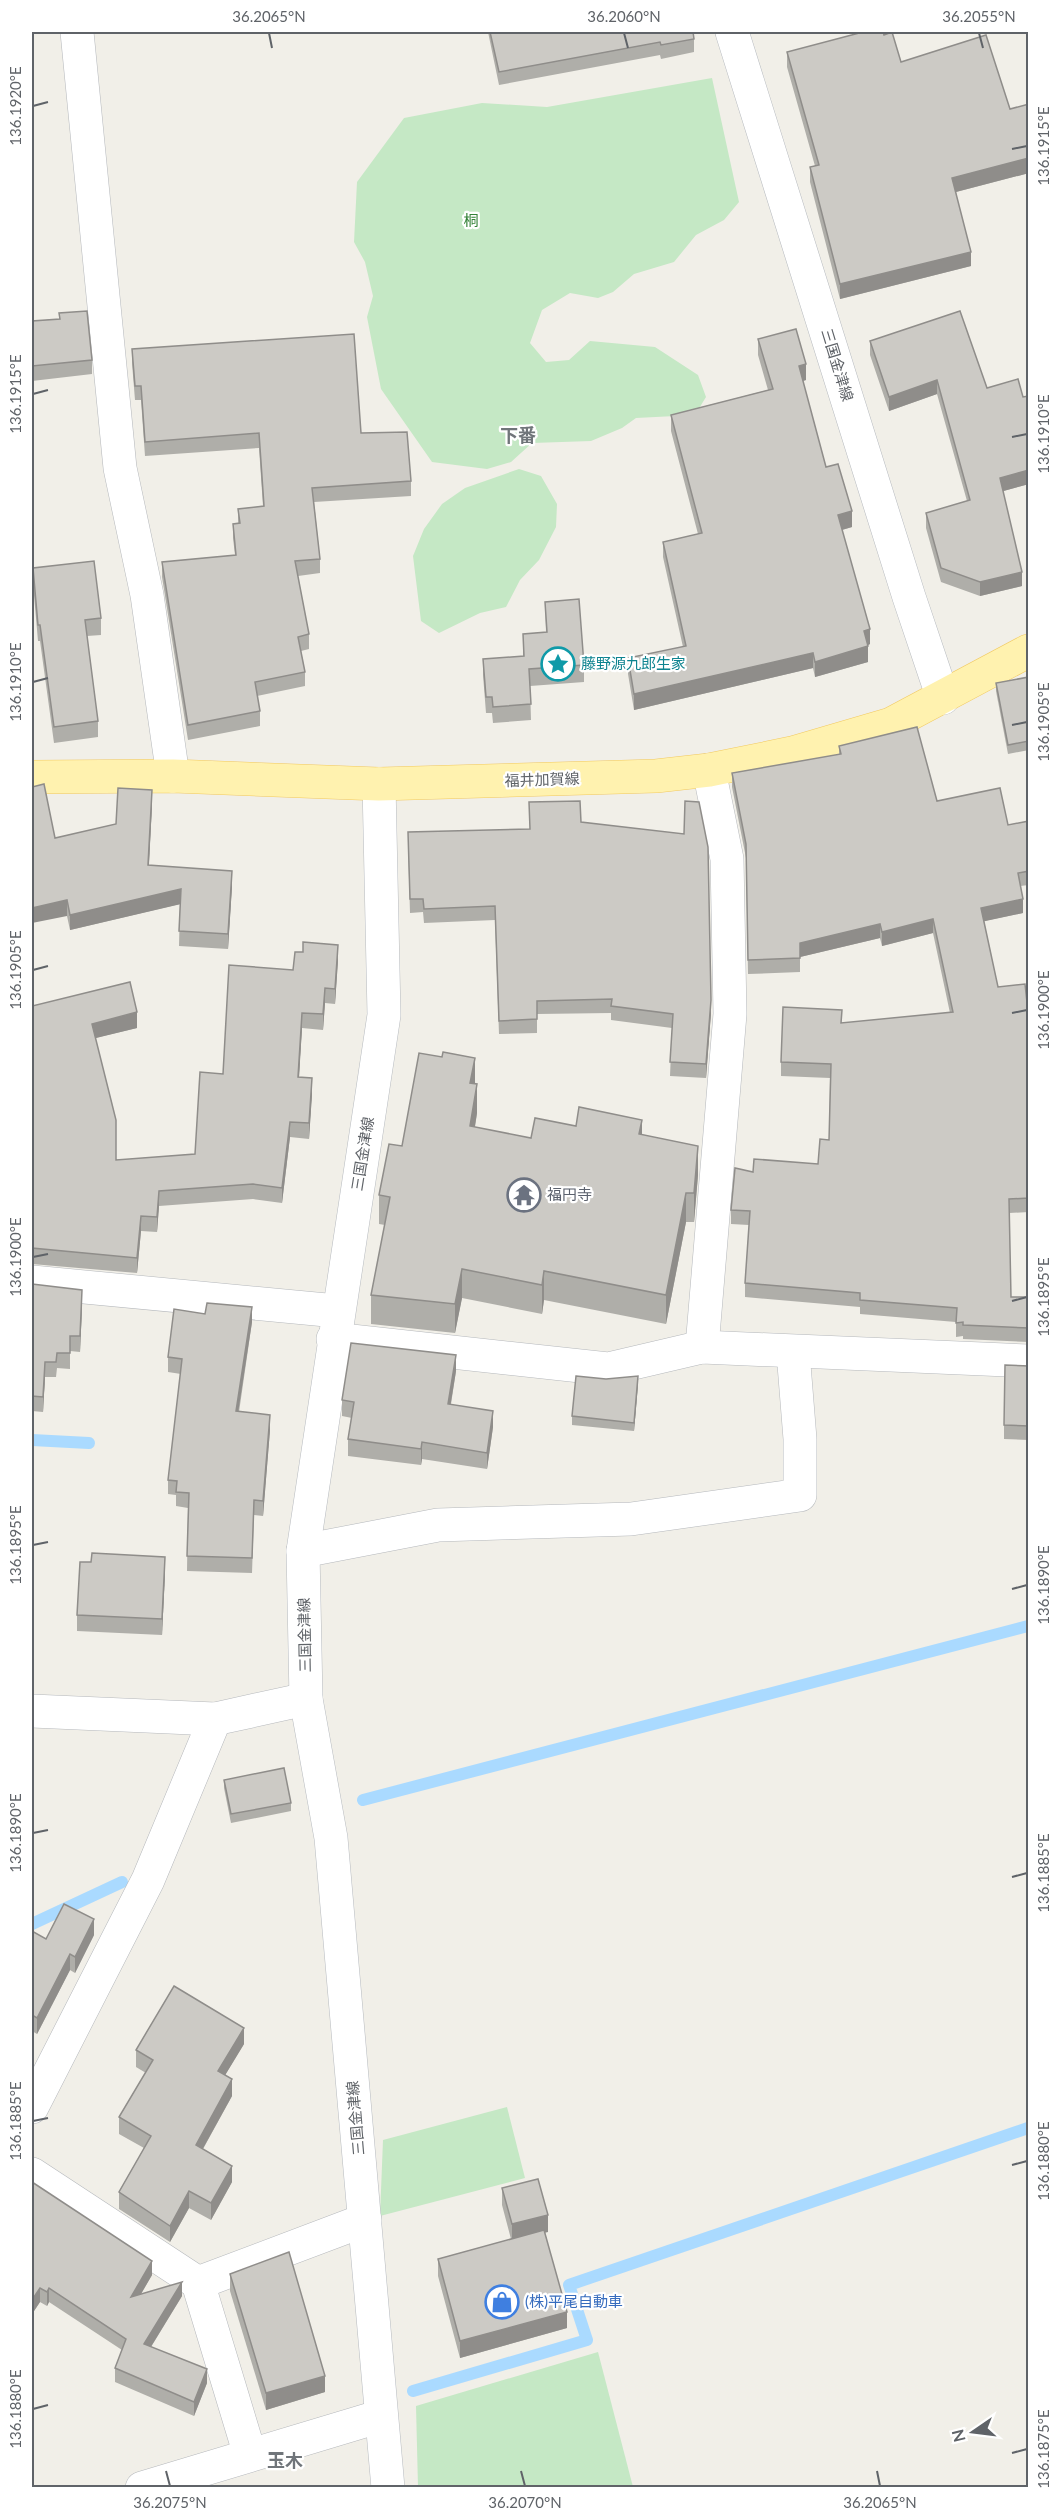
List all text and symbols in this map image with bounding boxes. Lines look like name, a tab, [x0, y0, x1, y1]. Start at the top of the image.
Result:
text: 36.2065°N	[232, 7, 306, 25]
text: 36.2060°N	[587, 7, 661, 25]
text: 36.2055°N	[942, 7, 1016, 25]
text: 136.1920°E	[6, 66, 24, 146]
text: 136.1915°E	[1034, 106, 1052, 186]
park label: 桐	[463, 211, 479, 229]
street label: 三国金津線	[818, 326, 858, 403]
text: 136.1915°E	[6, 354, 24, 434]
text: 136.1910°E	[1034, 394, 1052, 474]
district label: 下番	[500, 424, 536, 446]
text: 136.1910°E	[6, 642, 24, 722]
place icon: 藤野源九郎生家	[540, 646, 576, 682]
place label: 藤野源九郎生家	[581, 654, 686, 672]
text: 136.1905°E	[1034, 682, 1052, 762]
street label: 福井加賀線	[504, 769, 580, 789]
text: 136.1905°E	[6, 930, 24, 1010]
text: 136.1900°E	[1034, 970, 1052, 1050]
street label: 三国金津線	[347, 1115, 377, 1192]
temple icon: 福円寺	[506, 1177, 542, 1213]
place label: 福円寺	[547, 1185, 592, 1203]
text: 136.1900°E	[6, 1217, 24, 1297]
text: 136.1895°E	[1034, 1257, 1052, 1337]
text: 136.1895°E	[6, 1505, 24, 1585]
text: 136.1890°E	[1034, 1545, 1052, 1625]
street label: 三国金津線	[294, 1597, 314, 1673]
text: 136.1890°E	[6, 1793, 24, 1873]
text: 136.1885°E	[1034, 1833, 1052, 1913]
street label: 三国金津線	[343, 2080, 367, 2156]
text: 136.1885°E	[6, 2081, 24, 2161]
text: 136.1880°E	[1034, 2121, 1052, 2201]
shop icon: (株)平尾自動車	[484, 2284, 520, 2320]
place label: (株)平尾自動車	[525, 2292, 623, 2310]
text: 136.1880°E	[6, 2369, 24, 2449]
north arrow	[943, 2402, 1003, 2462]
text: 136.1875°E	[1034, 2409, 1052, 2489]
text: N	[947, 2427, 969, 2444]
district label: 玉木	[267, 2449, 303, 2471]
text: 36.2075°N	[133, 2493, 207, 2511]
text: 36.2070°N	[488, 2493, 562, 2511]
text: 36.2065°N	[843, 2493, 917, 2511]

